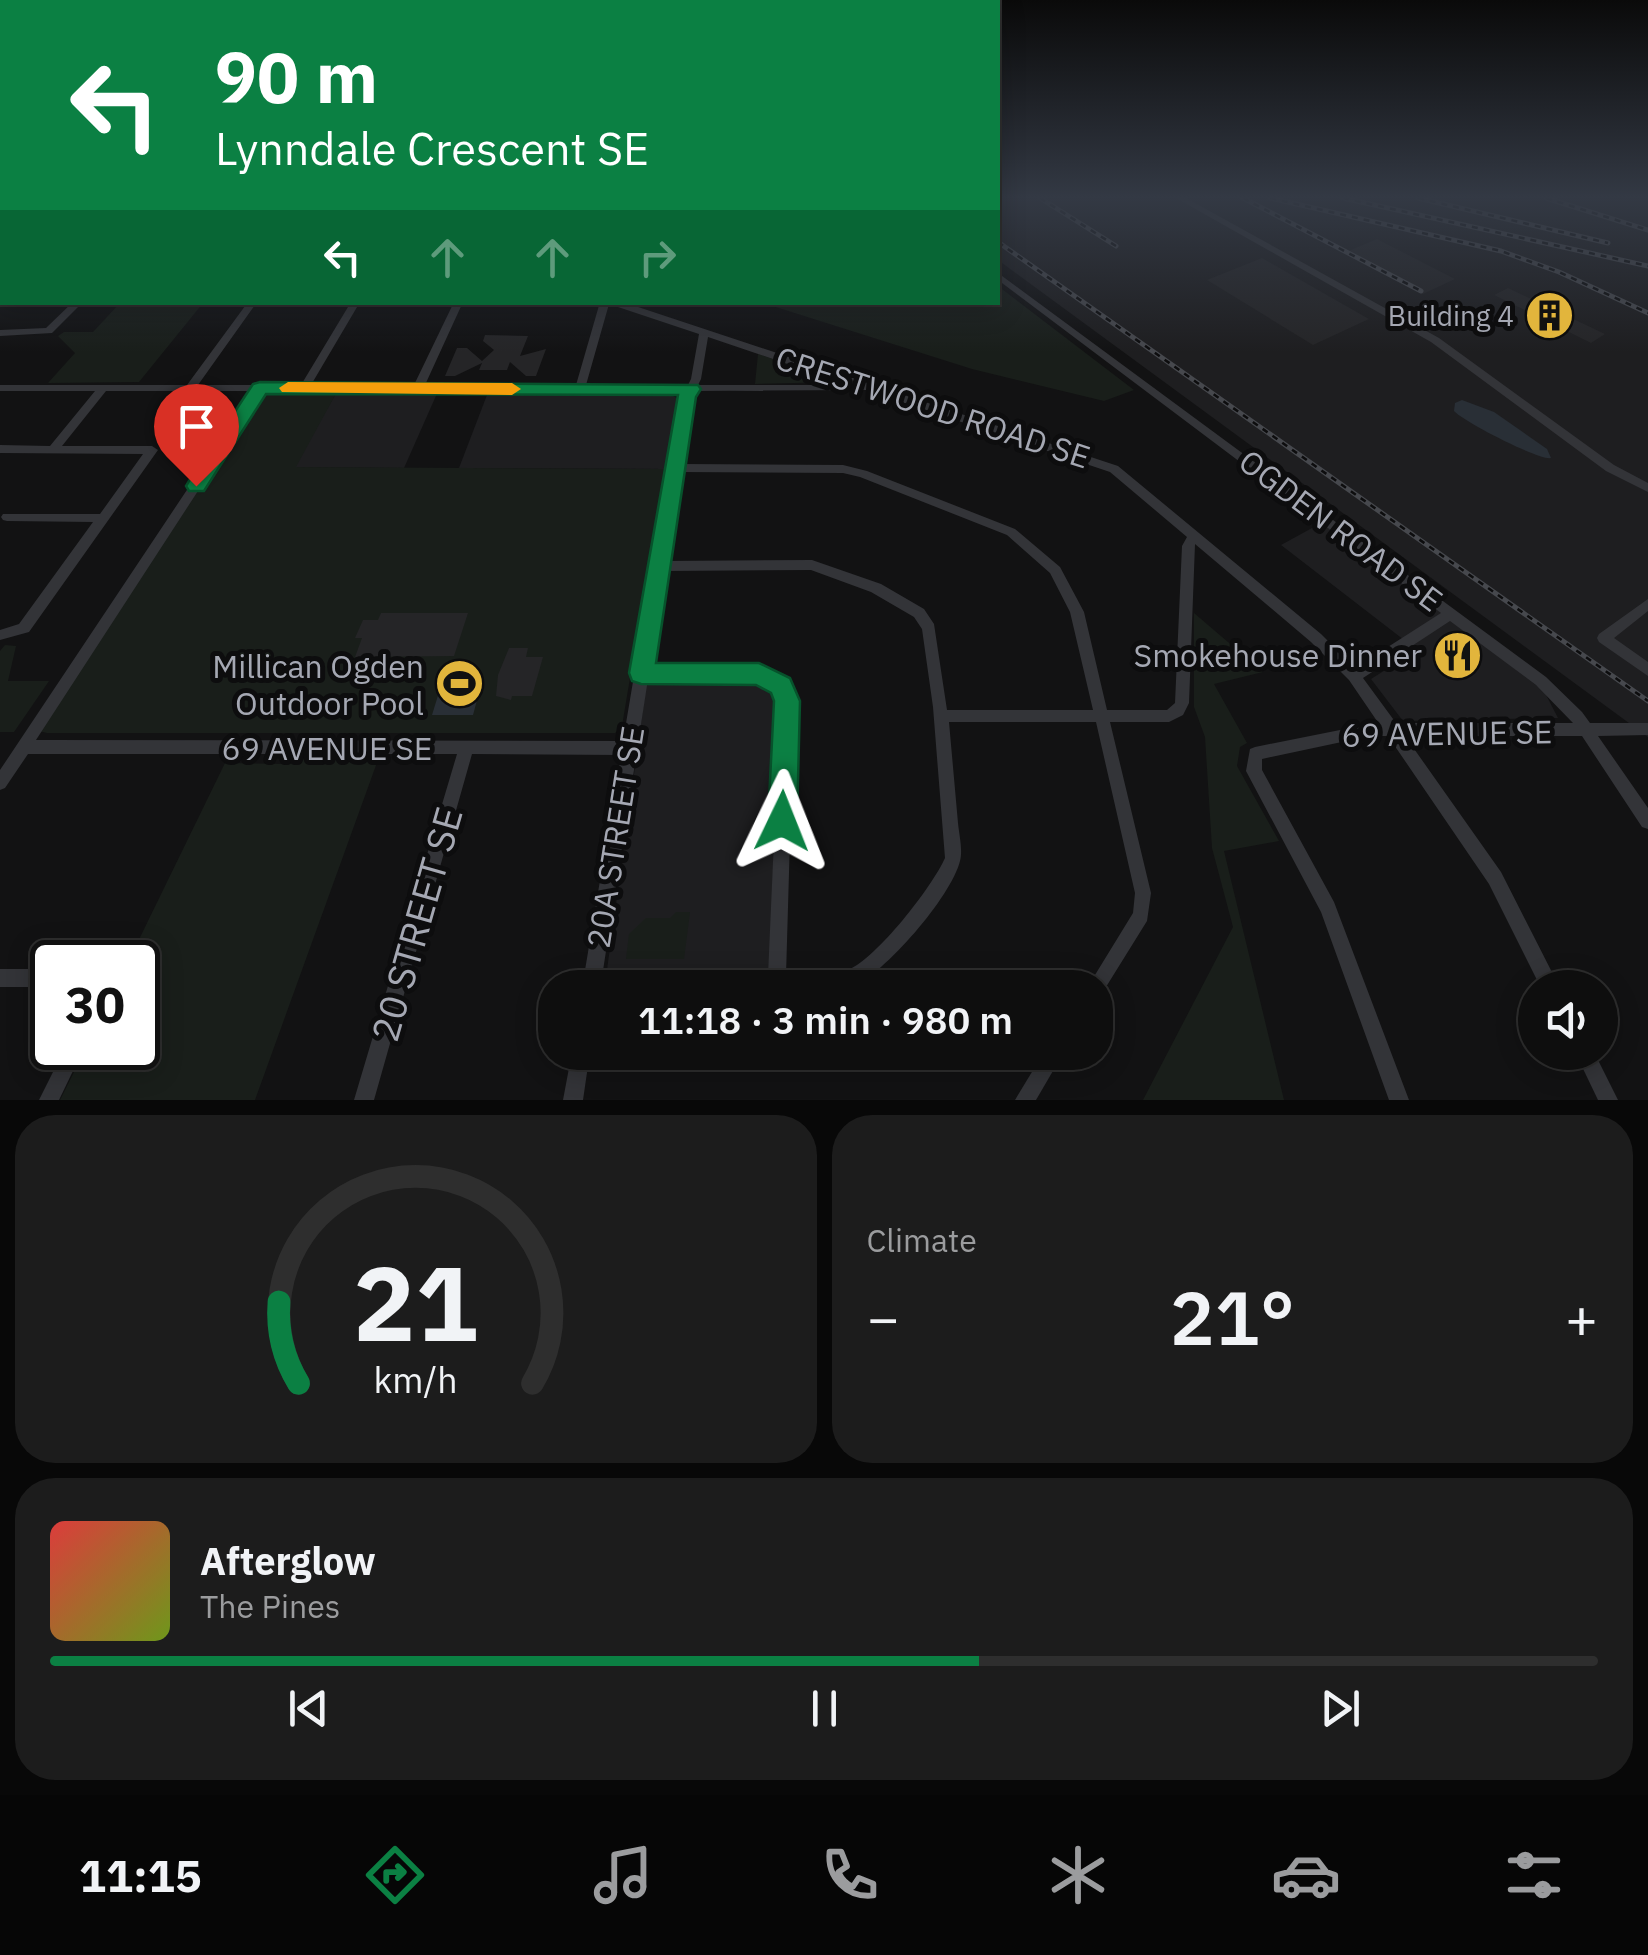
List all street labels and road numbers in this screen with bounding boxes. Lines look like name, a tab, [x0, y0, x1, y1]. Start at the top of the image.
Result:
street label: CRESTWOOD ROAD SE	[771, 336, 1095, 478]
street label: OGDEN ROAD SE	[1231, 440, 1451, 620]
street label: 69 AVENUE SE	[1341, 710, 1553, 756]
street label: 20A STREET SE	[577, 723, 653, 951]
street label: 69 AVENUE SE	[221, 727, 433, 769]
street label: 20 STREET SE	[359, 801, 473, 1047]

